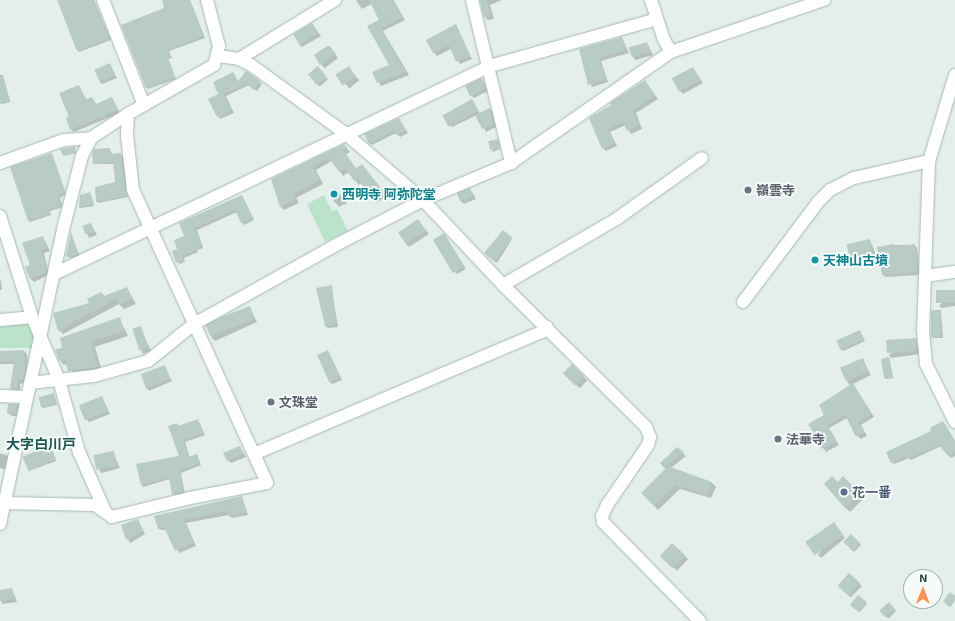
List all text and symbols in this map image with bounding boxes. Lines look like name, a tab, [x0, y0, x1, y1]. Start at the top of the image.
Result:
place label: 嶺雲寺	[756, 182, 795, 198]
marker: 嶺雲寺	[743, 185, 753, 195]
place label: 西明寺 阿弥陀堂	[342, 186, 436, 202]
marker: 西明寺 阿弥陀堂	[329, 189, 339, 199]
place label: 天神山古墳	[823, 252, 888, 268]
marker: 天神山古墳	[810, 255, 820, 265]
place label: 文珠堂	[279, 394, 318, 410]
marker: 文珠堂	[266, 397, 276, 407]
place label: 法華寺	[786, 431, 825, 447]
marker: 法華寺	[773, 434, 783, 444]
district label: 大字白川戸	[6, 436, 76, 452]
place label: 花一番	[852, 484, 891, 500]
marker: 花一番	[839, 487, 849, 497]
north arrow	[903, 569, 943, 609]
text: N	[919, 571, 927, 584]

